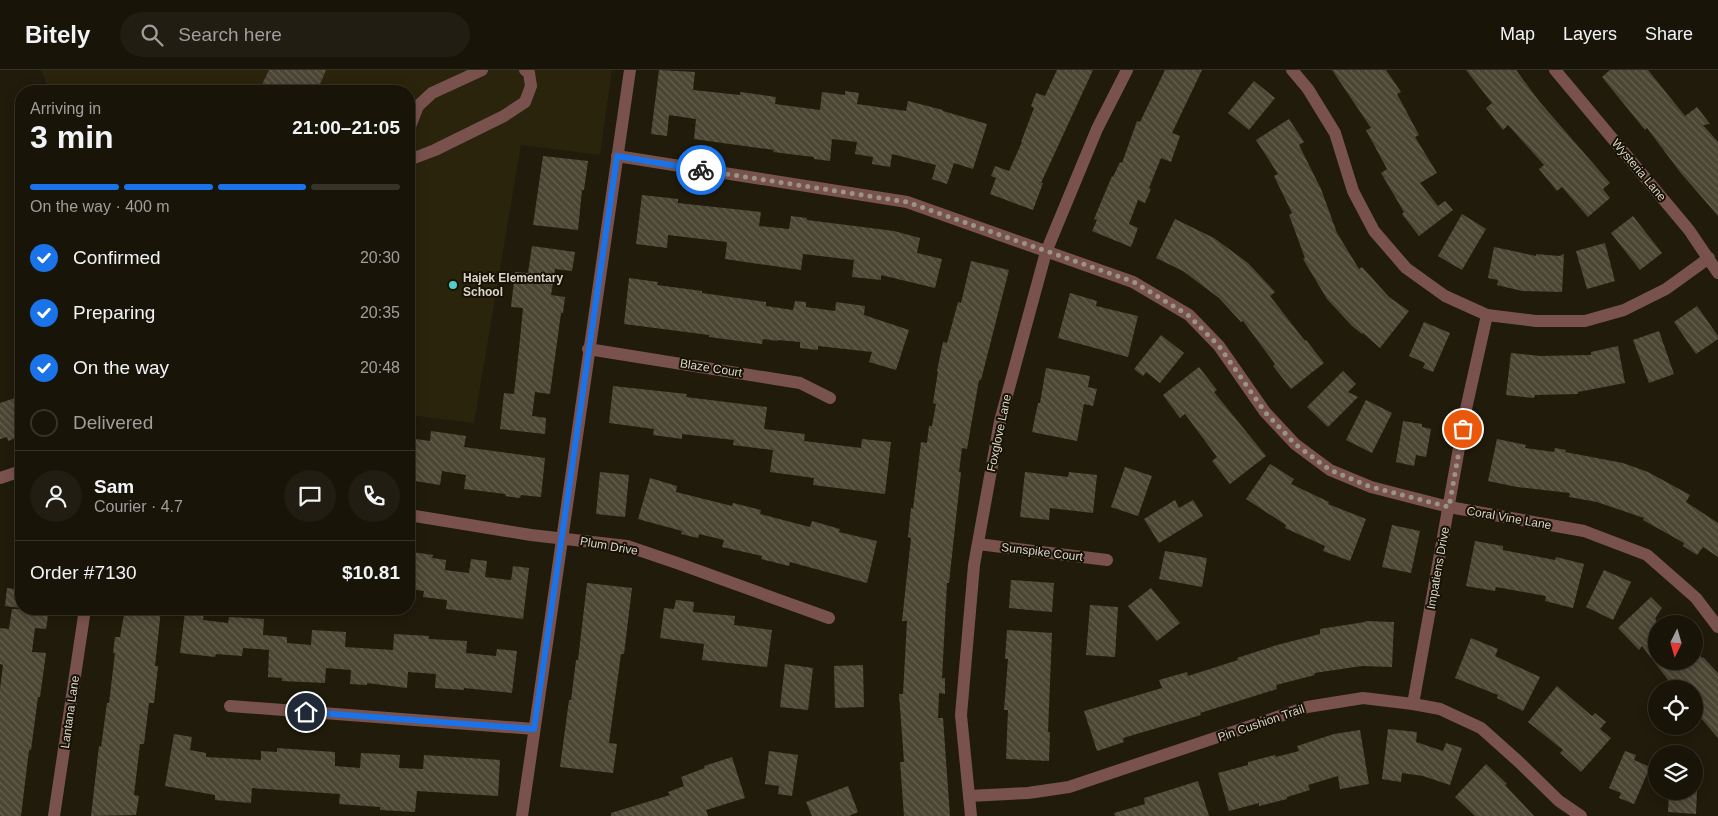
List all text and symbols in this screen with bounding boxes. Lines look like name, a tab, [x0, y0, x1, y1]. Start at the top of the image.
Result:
search box	[120, 12, 470, 57]
text: Bitely	[25, 21, 90, 48]
icon: search	[138, 21, 166, 49]
text: Search here	[178, 24, 282, 45]
text: Map	[1500, 24, 1535, 44]
text: Layers	[1563, 24, 1617, 44]
text: Share	[1645, 24, 1693, 44]
text: Arriving in	[30, 100, 101, 117]
text: 21:00–21:05	[292, 117, 400, 138]
text: 3 min	[30, 119, 114, 155]
street label: Wysteria Lane	[1609, 136, 1669, 204]
courier	[676, 145, 726, 195]
icon: bike	[687, 156, 715, 184]
text: On the way · 400 m	[30, 198, 170, 215]
icon: check	[30, 244, 58, 272]
text: Confirmed	[73, 247, 161, 268]
text: 20:30	[360, 249, 400, 266]
place label: Hajek Elementary School	[463, 271, 563, 299]
marker: Hajek Elementary School	[447, 279, 459, 291]
icon: check	[30, 299, 58, 327]
text: Preparing	[73, 302, 155, 323]
text: 20:35	[360, 304, 400, 321]
icon: check	[30, 354, 58, 382]
street label: Blaze Court	[679, 356, 744, 380]
text: On the way	[73, 357, 169, 378]
text: 20:48	[360, 359, 400, 376]
street label: Foxglove Lane	[984, 393, 1014, 473]
pin	[1442, 408, 1484, 450]
text: Delivered	[73, 412, 153, 433]
icon: bag	[1449, 415, 1477, 443]
button: person	[30, 470, 82, 522]
button: chat	[284, 470, 336, 522]
button: phone	[348, 470, 400, 522]
text: Sam	[94, 476, 134, 497]
text: Courier · 4.7	[94, 498, 183, 515]
street label: Coral Vine Lane	[1466, 504, 1553, 532]
street label: Impatiens Drive	[1424, 525, 1452, 610]
street label: Plum Drive	[579, 534, 639, 558]
street label: Sunspike Court	[1000, 540, 1084, 564]
text: Order #7130	[30, 562, 137, 583]
text: $10.81	[342, 562, 400, 583]
north arrow	[1648, 615, 1702, 670]
map controls	[1648, 615, 1703, 800]
street label: Lantana Lane	[58, 674, 82, 749]
button: locate	[1648, 680, 1703, 735]
pin	[285, 691, 327, 733]
icon: home	[292, 698, 320, 726]
street label: Pin Cushion Trail	[1216, 702, 1306, 744]
button: layers	[1648, 745, 1703, 800]

